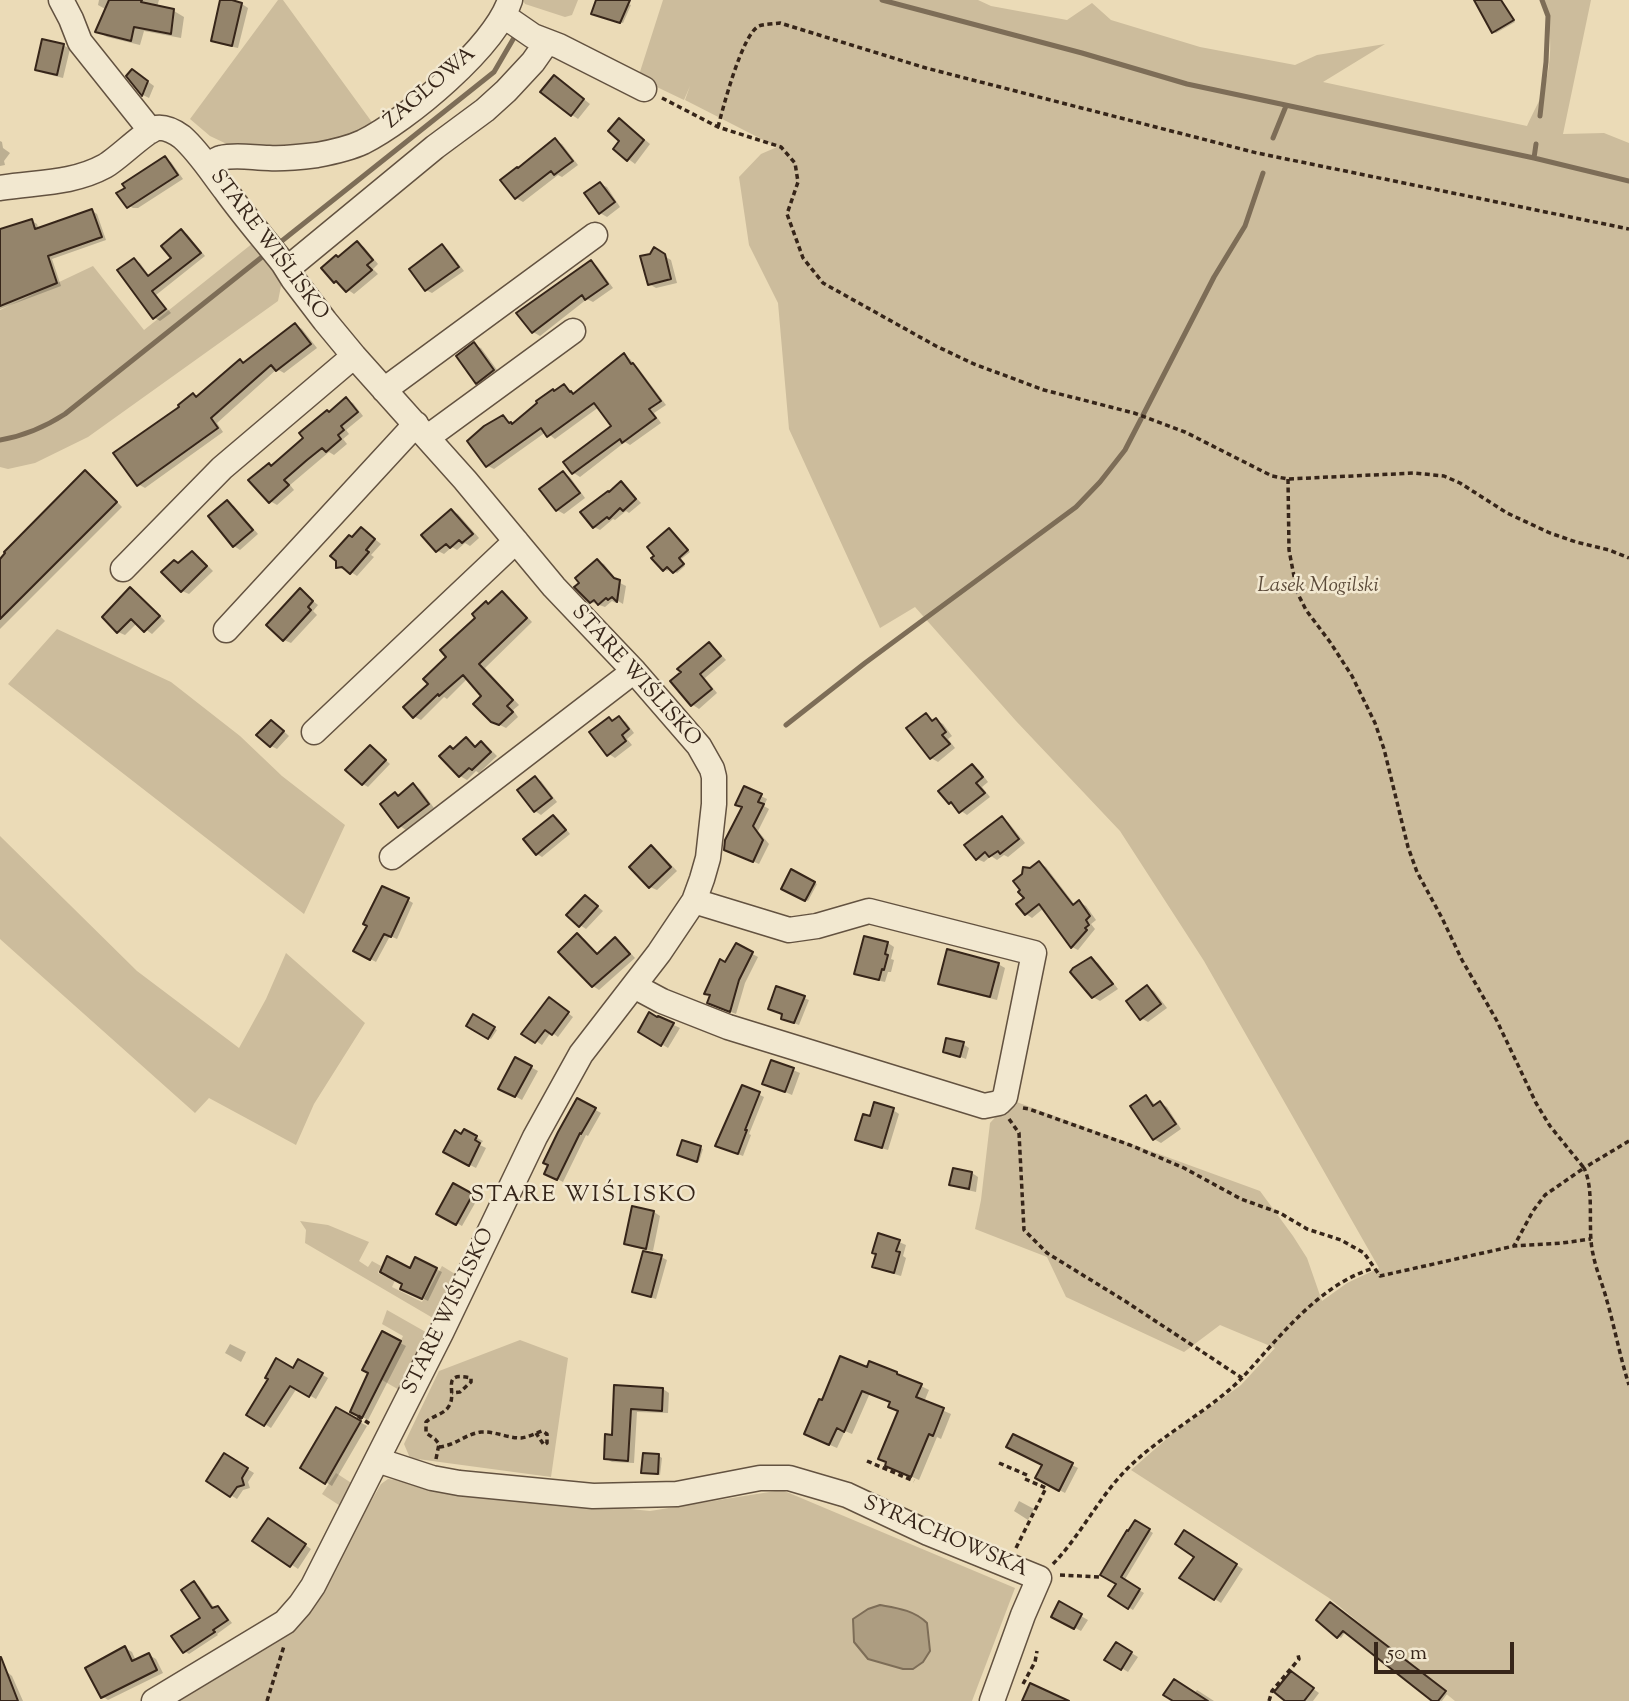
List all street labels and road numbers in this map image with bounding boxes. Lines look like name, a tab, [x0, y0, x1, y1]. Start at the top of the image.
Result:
street label: ŻAGLOWA	[380, 43, 482, 135]
street label: STARE WIŚLISKO	[203, 166, 333, 326]
street label: STARE WIŚLISKO	[565, 601, 705, 753]
street label: STARE WIŚLISKO	[399, 1225, 501, 1399]
street label: SYRACHOWSKA	[859, 1492, 1031, 1584]

